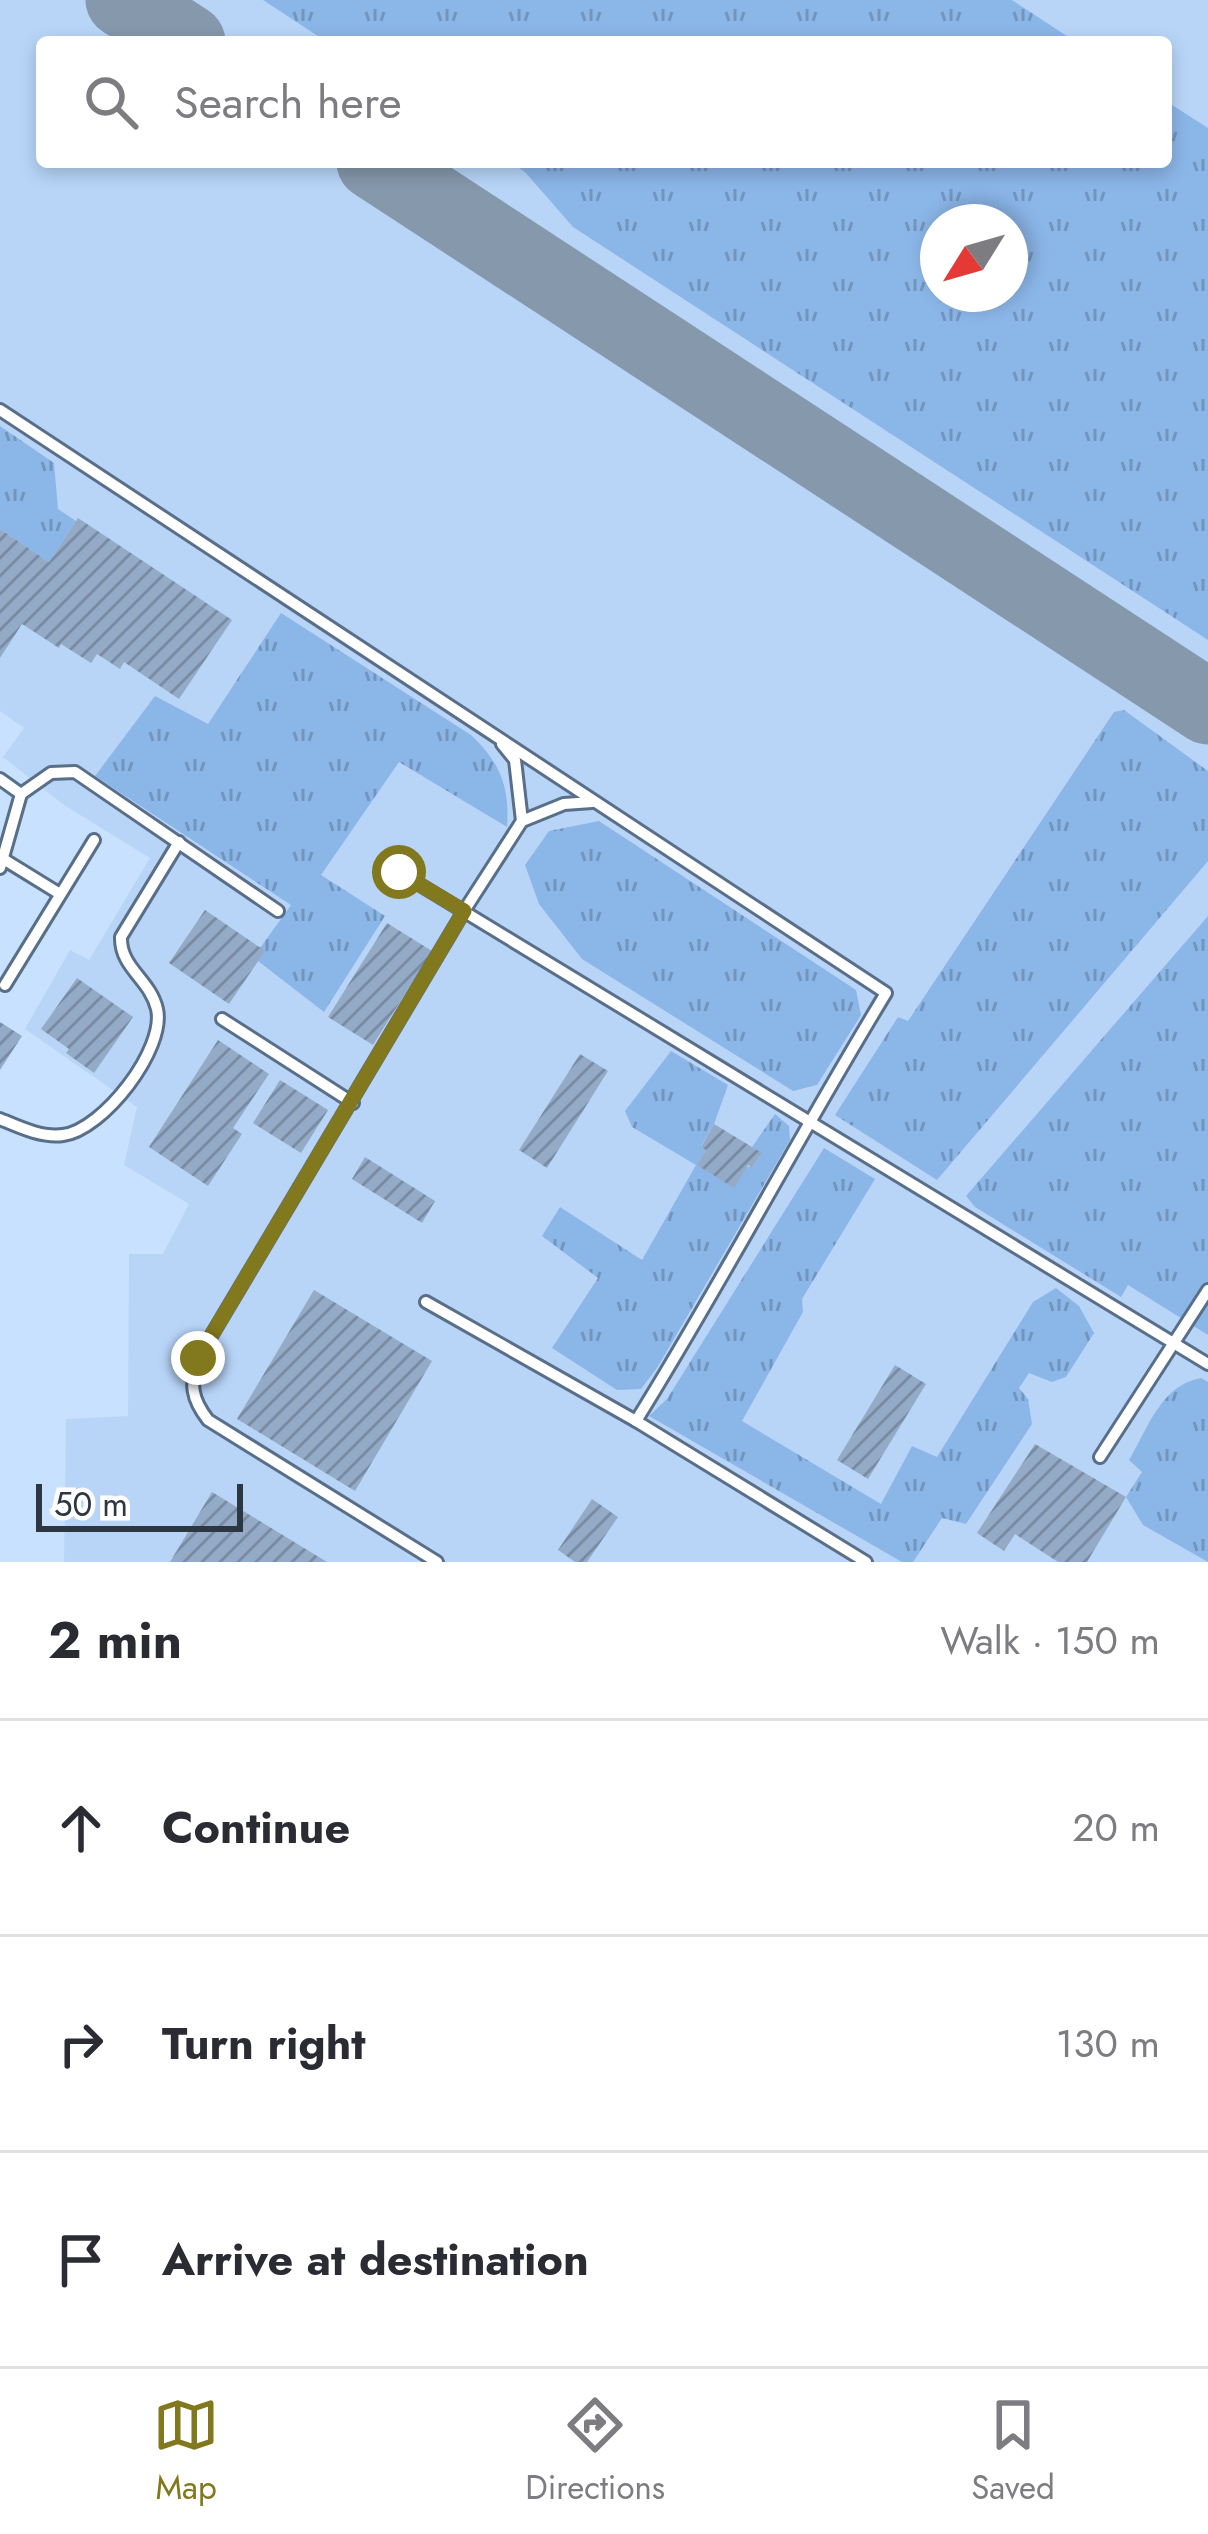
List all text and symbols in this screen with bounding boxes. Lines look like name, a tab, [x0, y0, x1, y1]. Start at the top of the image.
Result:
search box	[36, 36, 1172, 168]
icon: search	[78, 69, 144, 135]
text: Search here	[174, 70, 402, 135]
north arrow	[920, 204, 1028, 312]
route start	[372, 845, 426, 899]
route end	[171, 1331, 225, 1385]
scale bar	[36, 1478, 243, 1531]
text: 50 m	[54, 1481, 128, 1528]
text: 2 min	[48, 1603, 182, 1677]
text: Walk · 150 m	[940, 1612, 1160, 1669]
icon: ahead	[48, 1795, 114, 1861]
text: Continue	[162, 1795, 350, 1860]
text: 20 m	[1072, 1799, 1160, 1856]
icon: right	[48, 2011, 114, 2077]
text: Turn right	[162, 2011, 366, 2076]
text: 130 m	[1056, 2015, 1160, 2072]
icon: arrive	[48, 2227, 114, 2293]
text: Arrive at destination	[162, 2227, 589, 2292]
tab: Map	[153, 2392, 219, 2511]
tab: Directions	[525, 2392, 665, 2511]
tab: Saved	[971, 2392, 1055, 2511]

